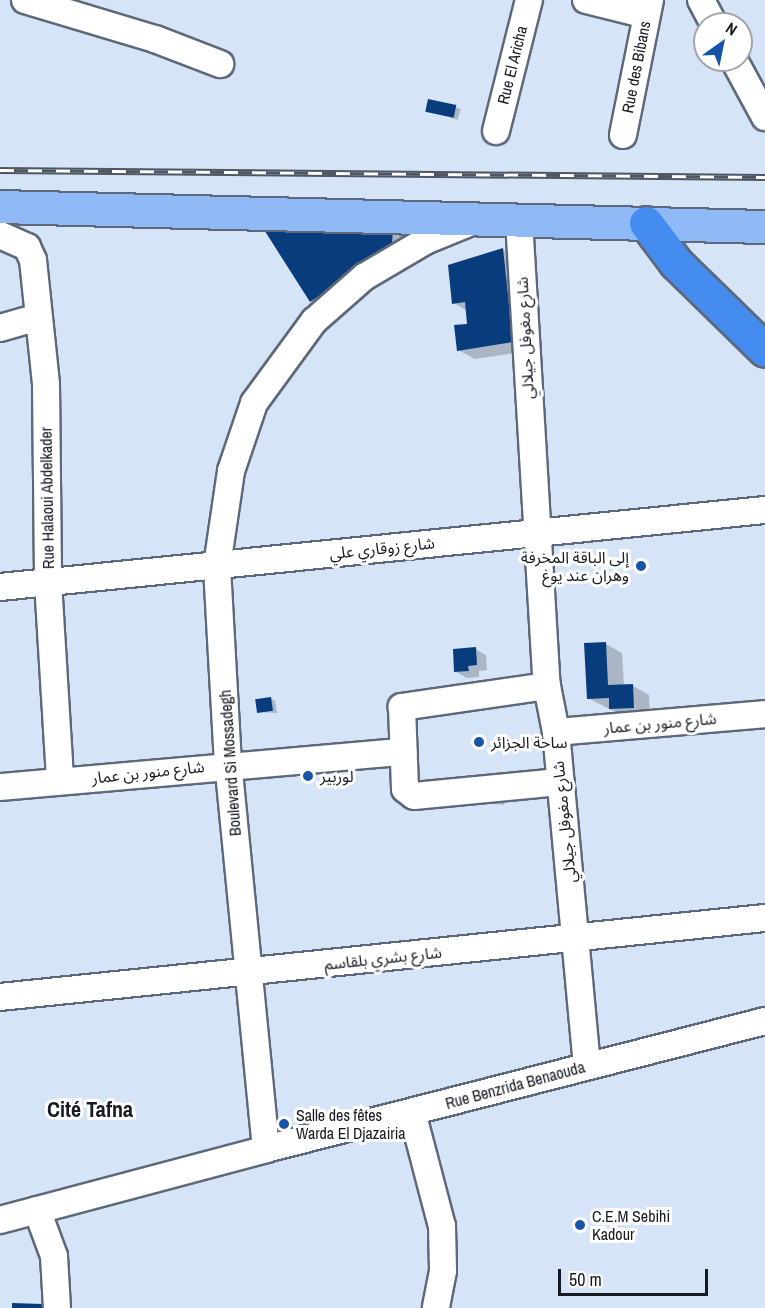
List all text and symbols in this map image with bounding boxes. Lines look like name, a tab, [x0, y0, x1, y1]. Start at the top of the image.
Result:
north arrow	[693, 12, 753, 72]
text: N	[722, 17, 742, 40]
street label: Rue des Bibans	[618, 19, 654, 115]
street label: Rue El Aricha	[493, 23, 531, 107]
street label: شارع مغوفل جيلالي	[512, 276, 538, 400]
street label: Rue Halaoui Abdelkader	[36, 426, 58, 570]
street label: شارع زوقاري علي	[328, 533, 436, 563]
place label: إلى الباقة المخرفة وهران عند يوغ	[521, 547, 629, 585]
marker: إلى الباقة المخرفة وهران عند يوغ	[634, 559, 648, 573]
street label: Boulevard Si Mossadegh	[215, 689, 245, 837]
street label: شارع منور بن عمار	[603, 709, 717, 737]
place label: ساحة الجزائر	[491, 732, 568, 752]
marker: ساحة الجزائر	[472, 735, 486, 749]
street label: شارع منور بن عمار	[91, 757, 205, 787]
street label: شارع مغوفل جيلالي	[548, 760, 580, 884]
place label: لوربير	[320, 766, 354, 786]
marker: لوربير	[301, 769, 315, 783]
street label: شارع بشري بلقاسم	[323, 942, 443, 974]
street label: Rue Benzrida Benaouda	[443, 1057, 587, 1113]
district label: Cité Tafna	[47, 1097, 133, 1123]
place label: Salle des fêtes Warda El Djazairia	[296, 1105, 406, 1143]
marker: Salle des fêtes Warda El Djazairia	[277, 1117, 291, 1131]
place label: C.E.M Sebihi Kadour	[592, 1206, 670, 1244]
marker: C.E.M Sebihi Kadour	[573, 1218, 587, 1232]
scale bar	[561, 1257, 711, 1295]
text: 50 m	[569, 1267, 602, 1292]

